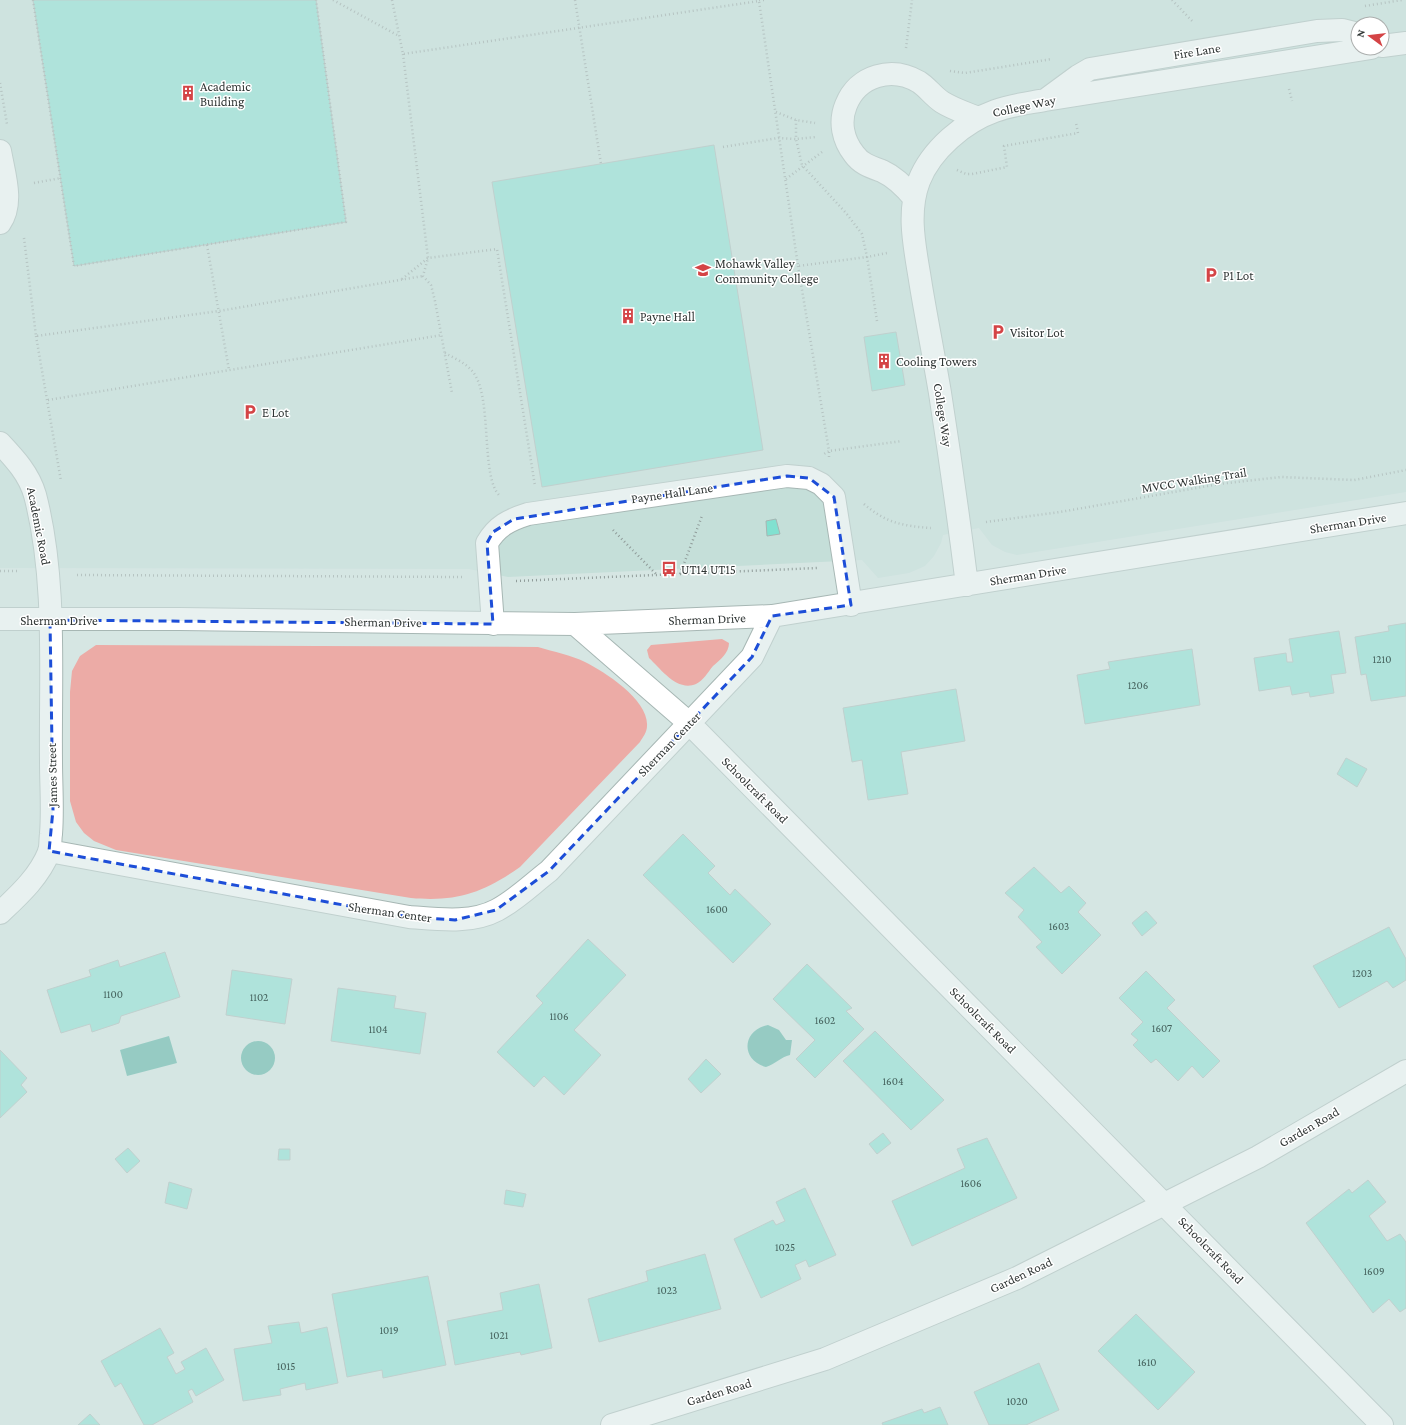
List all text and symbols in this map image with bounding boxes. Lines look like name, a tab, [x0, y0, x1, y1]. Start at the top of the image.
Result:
north arrow	[1350, 16, 1390, 56]
text: N	[1354, 28, 1367, 39]
street label: Fire Lane	[1172, 40, 1222, 62]
place label: Academic Building	[200, 79, 251, 109]
building icon: Academic Building	[179, 84, 197, 102]
street label: College Way	[991, 92, 1058, 120]
place label: Mohawk Valley Community College	[715, 256, 819, 286]
school or university icon: Mohawk Valley Community College	[694, 261, 712, 279]
parking icon: P1 Lot	[1202, 266, 1220, 284]
place label: P1 Lot	[1223, 268, 1254, 283]
building icon: Payne Hall	[619, 307, 637, 325]
place label: Payne Hall	[640, 309, 695, 324]
parking icon: Visitor Lot	[989, 323, 1007, 341]
place label: Visitor Lot	[1010, 325, 1065, 340]
building icon: Cooling Towers	[875, 352, 893, 370]
place label: Cooling Towers	[896, 354, 977, 369]
street label: College Way	[931, 382, 956, 449]
parking icon: E Lot	[241, 403, 259, 421]
place label: E Lot	[262, 405, 289, 420]
street label: MVCC Walking Trail	[1140, 464, 1248, 496]
street label: Payne Hall Lane	[630, 480, 714, 506]
street label: Academic Road	[24, 486, 54, 567]
street label: Sherman Drive	[1309, 509, 1388, 536]
bus stop icon: UT14 UT15	[660, 560, 678, 578]
street label: Sherman Drive	[989, 561, 1068, 588]
place label: UT14 UT15	[681, 562, 736, 577]
street label: Sherman Drive	[668, 610, 746, 628]
street label: Sherman Drive	[20, 613, 98, 628]
street label: Sherman Drive	[344, 614, 422, 630]
house number: 1210	[1373, 653, 1391, 665]
house number: 1206	[1128, 679, 1148, 691]
street label: Sherman Center	[634, 708, 704, 779]
street label: James Street	[44, 742, 60, 808]
street label: Schoolcraft Road	[719, 754, 791, 826]
street label: Sherman Center	[347, 899, 433, 925]
house number: 1600	[706, 903, 728, 915]
house number: 1603	[1049, 920, 1069, 932]
house number: 1203	[1352, 967, 1372, 979]
street label: Schoolcraft Road	[947, 984, 1019, 1056]
house number: 1100	[103, 988, 123, 1000]
house number: 1102	[250, 991, 268, 1003]
house number: 1106	[549, 1010, 569, 1022]
house number: 1602	[815, 1014, 835, 1026]
house number: 1607	[1152, 1022, 1172, 1034]
house number: 1104	[368, 1023, 388, 1035]
house number: 1604	[882, 1075, 904, 1087]
street label: Garden Road	[1276, 1104, 1342, 1150]
house number: 1606	[960, 1177, 982, 1189]
street label: Schoolcraft Road	[1175, 1213, 1247, 1287]
house number: 1025	[775, 1241, 795, 1253]
street label: Garden Road	[988, 1254, 1055, 1296]
house number: 1609	[1363, 1265, 1385, 1277]
house number: 1023	[657, 1284, 677, 1296]
house number: 1019	[379, 1324, 399, 1336]
house number: 1021	[490, 1329, 509, 1341]
house number: 1610	[1137, 1356, 1157, 1368]
house number: 1015	[277, 1360, 295, 1372]
street label: Garden Road	[685, 1375, 753, 1409]
house number: 1020	[1006, 1395, 1028, 1407]

